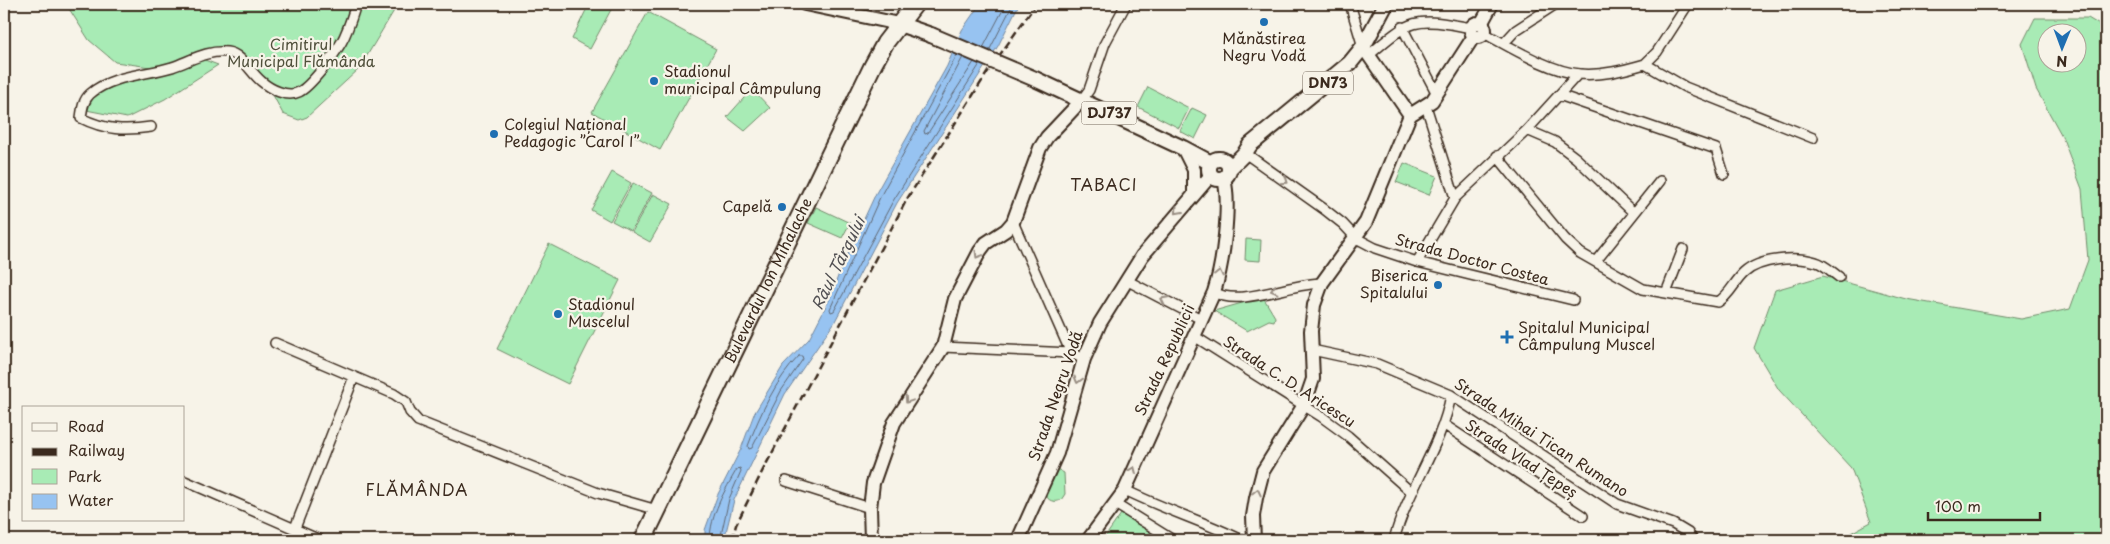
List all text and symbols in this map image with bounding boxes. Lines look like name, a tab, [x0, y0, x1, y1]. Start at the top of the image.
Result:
marker: Mănăstirea Negru Vodă	[1258, 16, 1270, 28]
north arrow	[2038, 22, 2088, 72]
place label: Mănăstirea Negru Vodă	[1222, 26, 1306, 66]
park label: Cimitirul Municipal Flămânda	[227, 32, 376, 72]
text: N	[2056, 51, 2067, 72]
place label: Stadionul municipal Câmpulung	[664, 59, 821, 99]
road number: DN73	[1303, 72, 1353, 95]
marker: Stadionul municipal Câmpulung	[648, 75, 660, 87]
road number: DJ737	[1082, 102, 1136, 125]
place label: Colegiul Național Pedagogic ”Carol I”	[504, 112, 640, 152]
marker: Colegiul Național Pedagogic ”Carol I”	[488, 128, 500, 140]
district label: TABACI	[1070, 172, 1138, 196]
one-way arrow	[1279, 175, 1289, 184]
street label: Bulevardul Ion Mihalache	[717, 193, 817, 367]
place label: Capelă	[722, 194, 773, 217]
marker: Capelă	[776, 201, 788, 213]
one-way arrow	[1175, 206, 1184, 215]
water label: Râul Târgului	[804, 210, 871, 313]
street label: Strada Doctor Costea	[1393, 227, 1553, 290]
one-way arrow	[975, 250, 985, 259]
place label: Biserica Spitalului	[1360, 263, 1429, 303]
one-way arrow	[1213, 269, 1224, 278]
marker: Biserica Spitalului	[1432, 279, 1444, 291]
one-way arrow	[1270, 285, 1278, 295]
place label: Stadionul Muscelul	[568, 292, 635, 332]
one-way arrow	[1160, 296, 1169, 306]
street label: Strada Republicii	[1128, 300, 1200, 419]
marker: Stadionul Muscelul	[552, 308, 564, 320]
place label: Spitalul Municipal Câmpulung Muscel	[1518, 315, 1655, 355]
street label: Strada Negru Vodă	[1021, 327, 1088, 464]
street label: Strada C. D. Aricescu	[1219, 329, 1361, 432]
marker: Spitalul Municipal Câmpulung Muscel	[1500, 330, 1514, 344]
street label: Strada Mihai Tican Rumano	[1450, 372, 1633, 502]
one-way arrow	[1073, 375, 1084, 384]
one-way arrow	[905, 394, 914, 404]
legend	[22, 406, 185, 522]
street label: Strada Vlad Țepeș	[1461, 413, 1583, 503]
text: Road	[68, 414, 104, 437]
text: Railway	[68, 438, 125, 461]
text: Park	[68, 464, 102, 487]
one-way arrow	[1127, 466, 1137, 475]
district label: FLĂMÂNDA	[365, 477, 469, 501]
one-way arrow	[1251, 487, 1262, 496]
text: Water	[68, 488, 113, 511]
scale bar	[1928, 489, 2040, 521]
text: 100 m	[1935, 494, 1981, 517]

